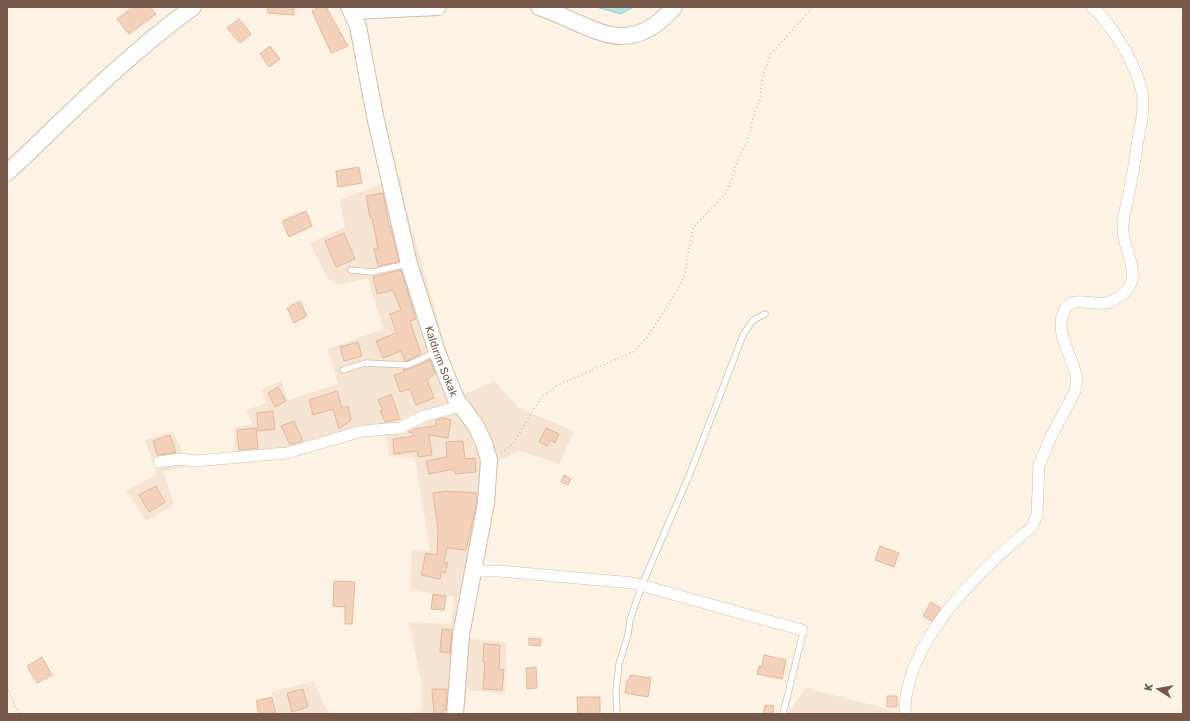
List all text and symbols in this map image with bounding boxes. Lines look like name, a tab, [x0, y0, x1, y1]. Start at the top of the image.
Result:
street label: Kaldırım Sokak	[422, 324, 460, 399]
north arrow	[1138, 669, 1178, 709]
text: K	[1142, 682, 1156, 692]

